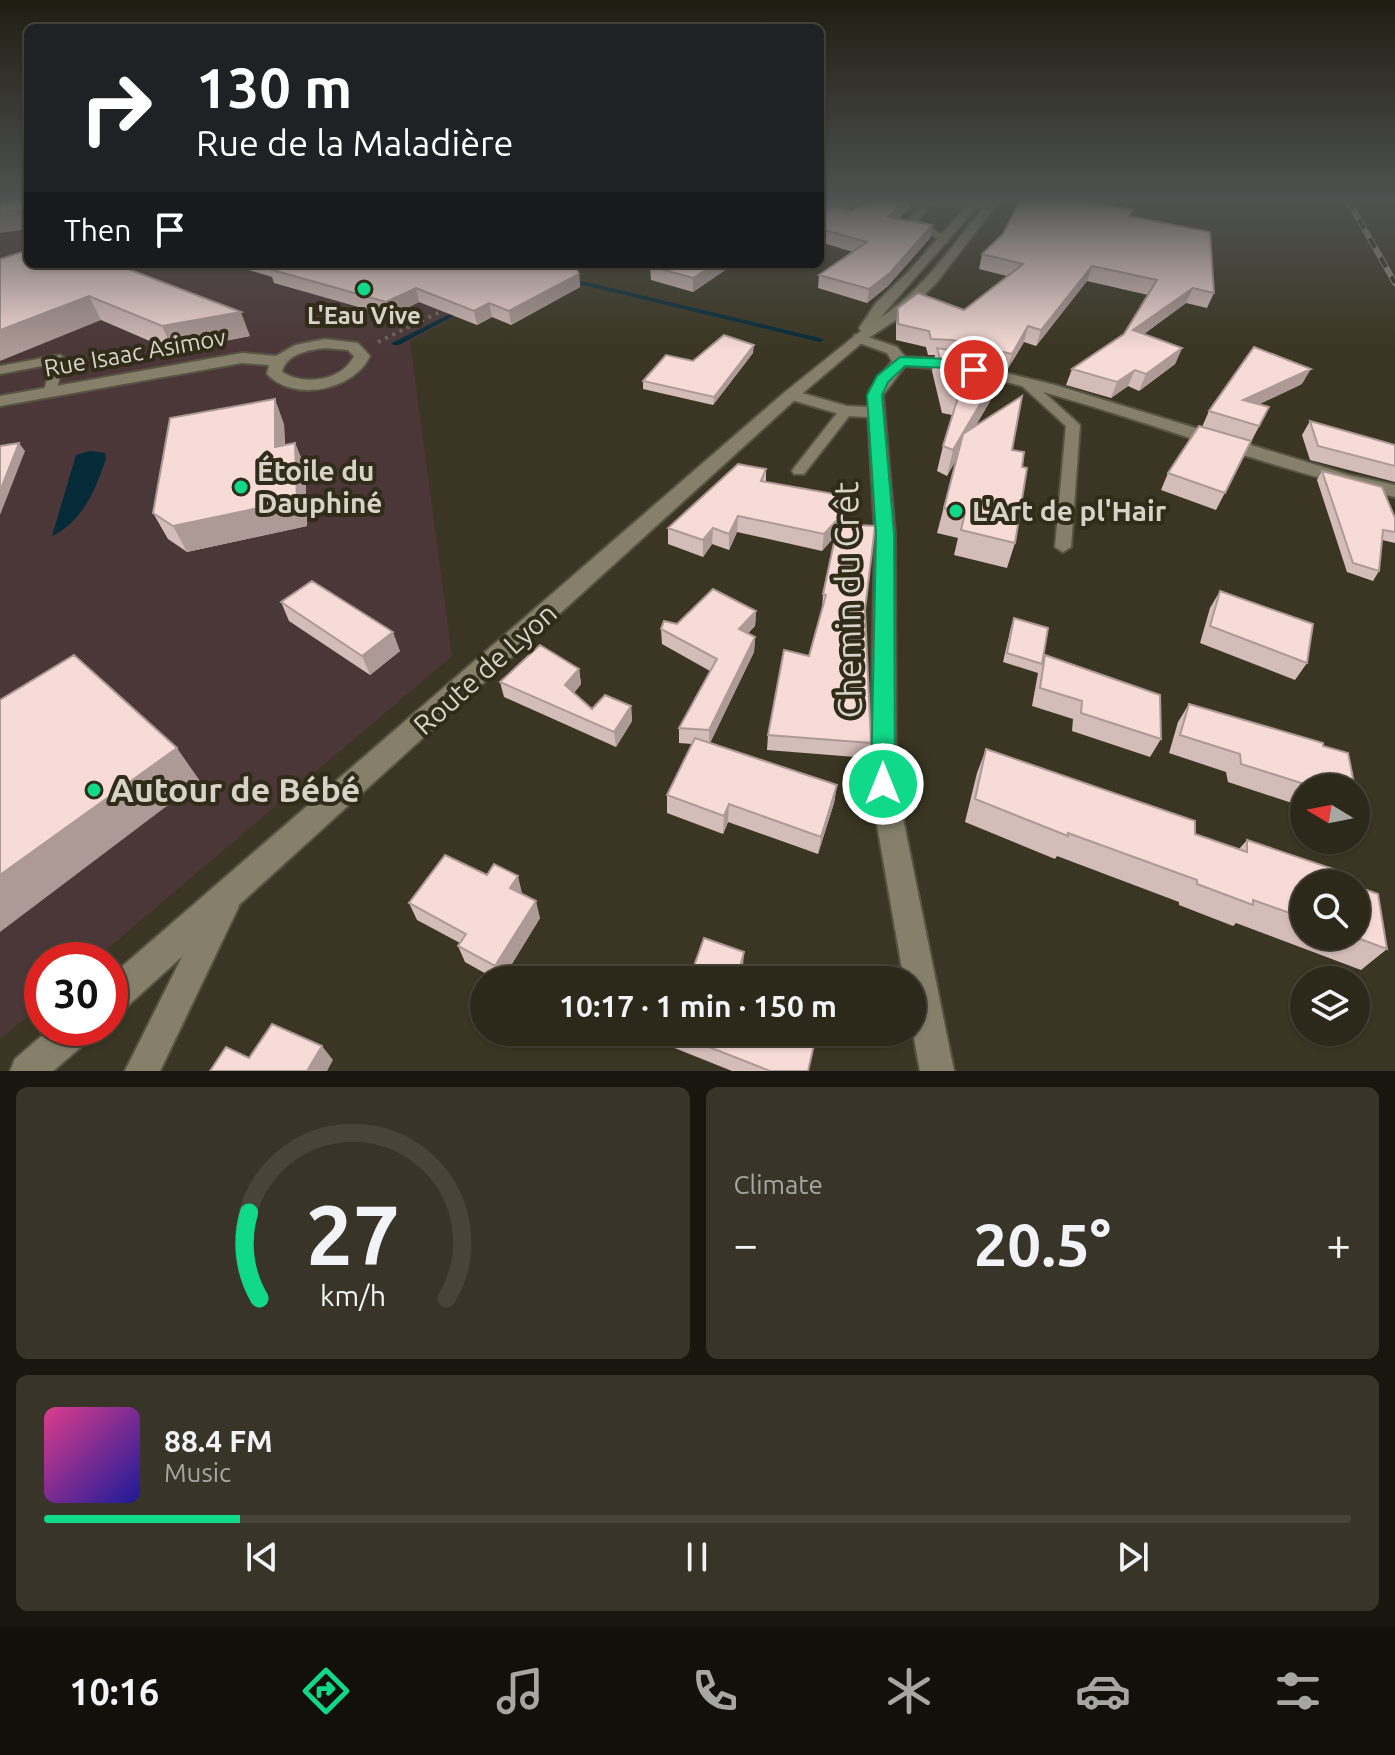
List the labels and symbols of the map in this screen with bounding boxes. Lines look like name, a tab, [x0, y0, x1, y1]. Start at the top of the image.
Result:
marker: L'Eau Vive	[355, 280, 373, 298]
place label: L'Eau Vive	[307, 302, 421, 329]
street label: Rue Isaac Asimov	[42, 323, 228, 382]
pin	[940, 336, 1008, 404]
place label: Étoile du Dauphiné	[257, 454, 382, 518]
marker: Étoile du Dauphiné	[232, 478, 250, 496]
street label: Chemin du Crêt	[826, 481, 868, 719]
place label: L'Art de pl'Hair	[972, 495, 1167, 526]
marker: L'Art de pl'Hair	[947, 502, 965, 520]
street label: Route de Lyon	[407, 597, 562, 741]
position arrow	[841, 742, 925, 826]
place label: Autour de Bébé	[110, 770, 360, 808]
north arrow	[1290, 774, 1370, 854]
marker: Autour de Bébé	[85, 781, 103, 799]
speed limit sign: 30	[24, 942, 128, 1046]

